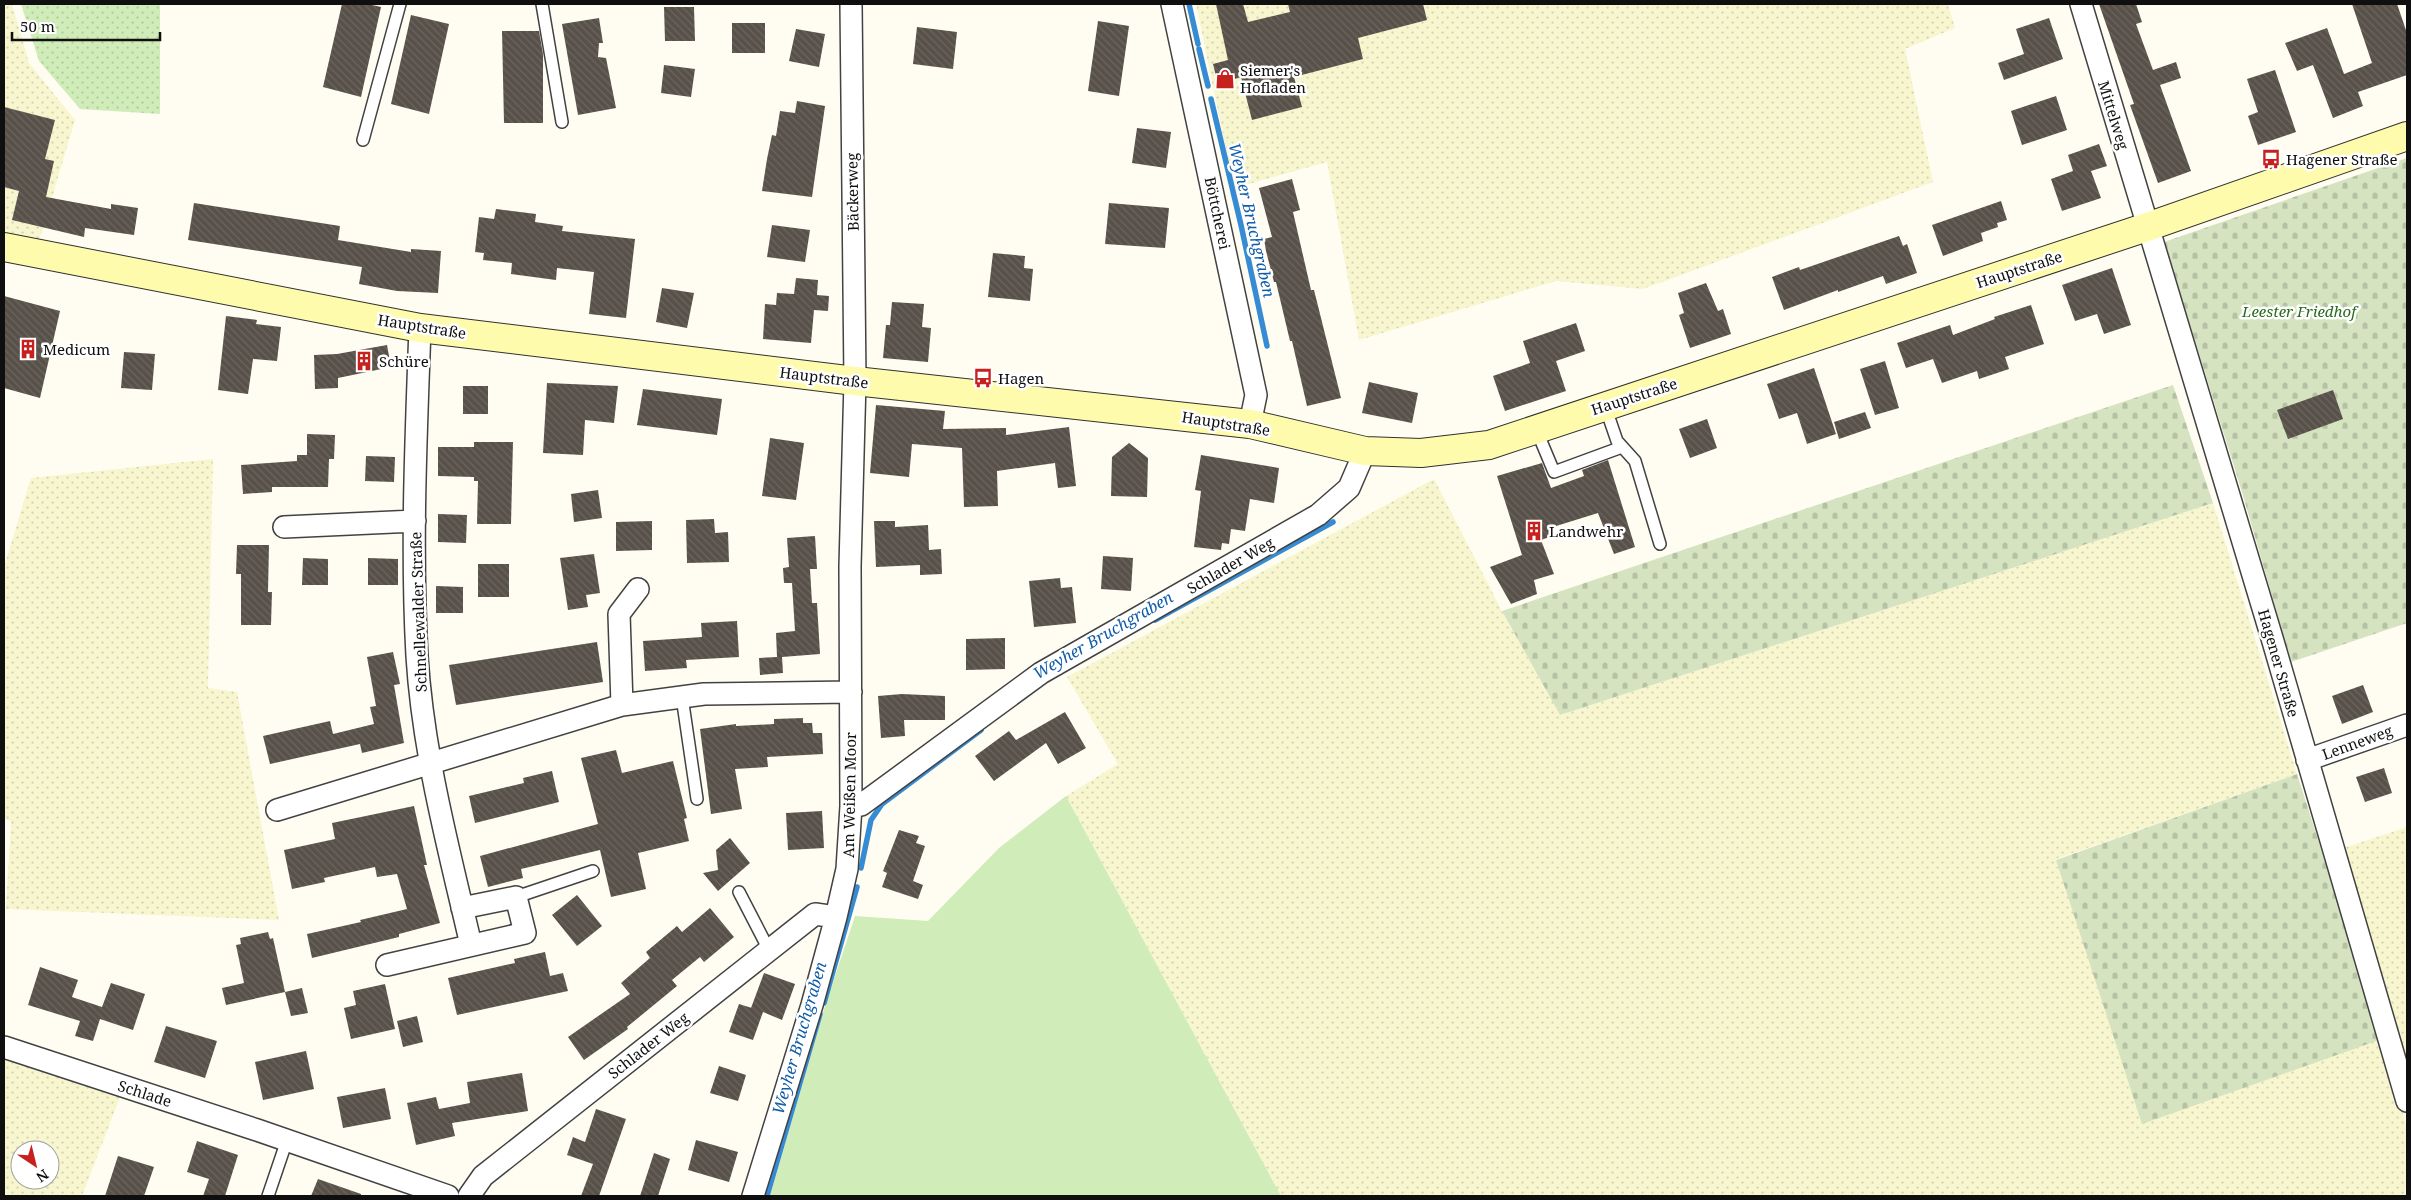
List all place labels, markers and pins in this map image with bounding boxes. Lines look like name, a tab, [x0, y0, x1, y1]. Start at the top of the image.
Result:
place label: Siemer's Hofladen	[1240, 60, 1306, 97]
shop icon: Siemer's Hofladen	[1214, 68, 1236, 90]
bus stop icon: Hagener Straße	[2260, 148, 2282, 170]
place label: Hagener Straße	[2286, 149, 2397, 169]
building icon: Medicum	[17, 338, 39, 360]
place label: Medicum	[43, 339, 110, 359]
building icon: Schüre	[353, 350, 375, 372]
place label: Schüre	[379, 351, 429, 371]
bus stop icon: Hagen	[972, 367, 994, 389]
place label: Hagen	[998, 368, 1044, 388]
building icon: Landwehr	[1523, 520, 1545, 542]
place label: Landwehr	[1549, 521, 1623, 541]

